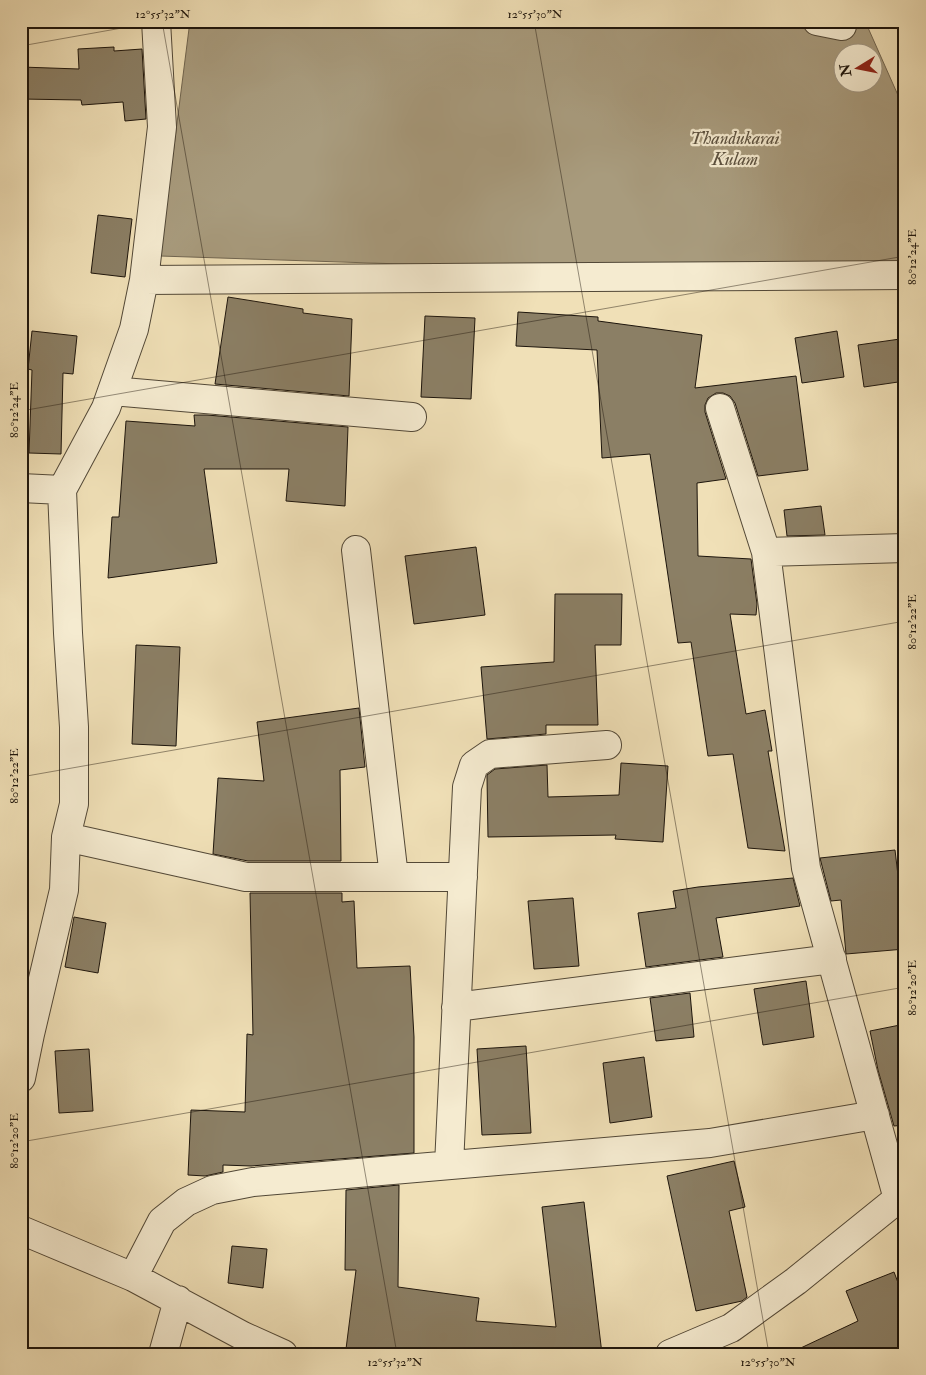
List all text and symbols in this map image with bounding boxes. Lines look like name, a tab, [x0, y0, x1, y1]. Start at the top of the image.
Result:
text: 12°55'32"N	[136, 7, 191, 22]
text: 12°55'30"N	[508, 7, 563, 22]
north arrow	[834, 42, 884, 92]
text: N	[836, 62, 855, 79]
water label: Thandukarai Kulam	[690, 127, 780, 171]
text: 80°12'24"E	[905, 229, 920, 285]
text: 80°12'24"E	[7, 382, 22, 438]
text: 80°12'22"E	[905, 594, 920, 650]
text: 80°12'22"E	[7, 748, 22, 804]
text: 80°12'20"E	[905, 960, 920, 1016]
text: 80°12'20"E	[7, 1113, 22, 1169]
text: 12°55'32"N	[368, 1355, 423, 1370]
text: 12°55'30"N	[741, 1355, 796, 1370]

